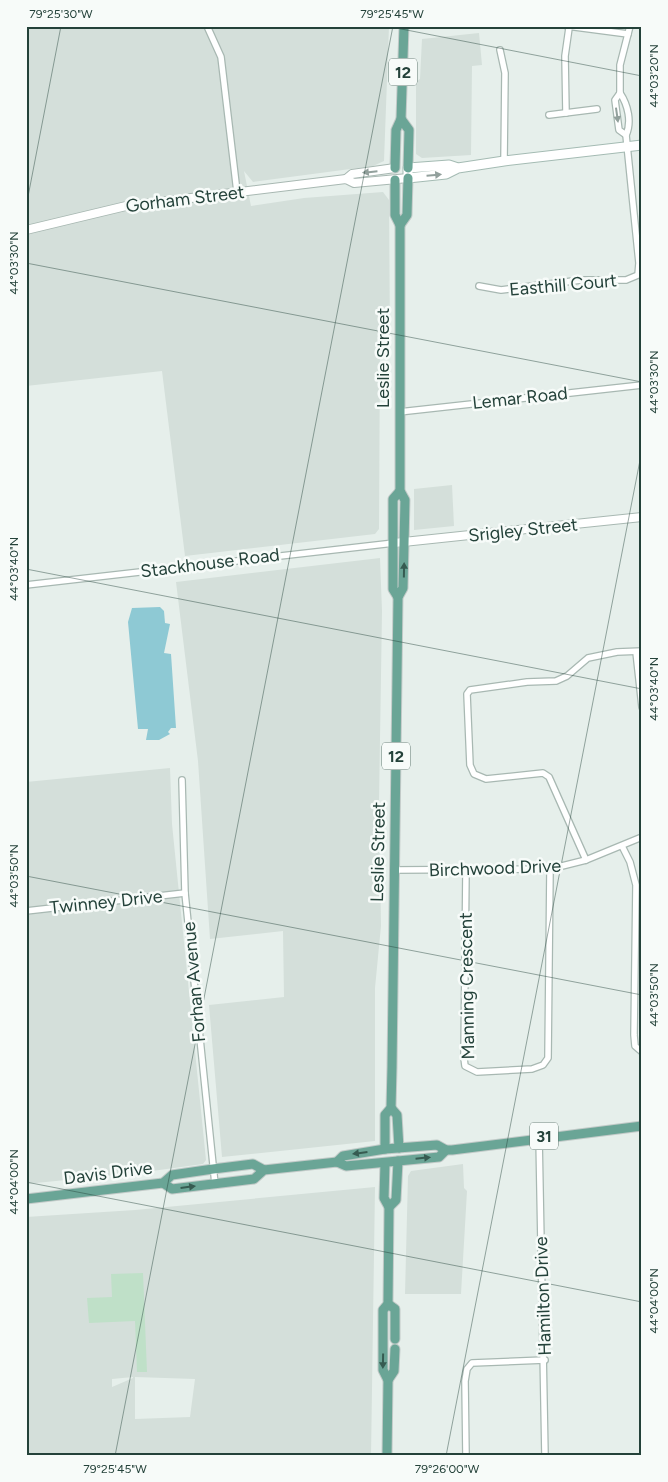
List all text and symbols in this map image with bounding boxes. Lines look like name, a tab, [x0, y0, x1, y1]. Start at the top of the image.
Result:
text: 79°25'30"W	[29, 7, 93, 21]
text: 79°25'45"W	[360, 7, 424, 21]
text: 44°03'20"N	[647, 44, 661, 108]
road number: 12	[389, 58, 417, 86]
one-way arrow	[614, 107, 622, 123]
one-way arrow	[361, 168, 377, 176]
one-way arrow	[426, 171, 442, 179]
street label: Gorham Street	[124, 181, 246, 217]
text: 44°03'30"N	[7, 231, 21, 295]
street label: Easthill Court	[508, 269, 618, 301]
street label: Leslie Street	[372, 308, 394, 408]
text: 44°03'30"N	[647, 350, 661, 414]
street label: Lemar Road	[471, 382, 569, 414]
street label: Srigley Street	[467, 513, 579, 547]
text: 44°03'40"N	[7, 537, 21, 601]
street label: Stackhouse Road	[139, 544, 281, 582]
one-way arrow	[400, 562, 408, 578]
text: 44°03'40"N	[647, 657, 661, 721]
road number: 12	[382, 742, 410, 769]
street label: Leslie Street	[366, 801, 390, 902]
text: 44°03'50"N	[7, 844, 21, 908]
street label: Birchwood Drive	[429, 855, 562, 881]
street label: Twinney Drive	[49, 885, 164, 919]
street label: Manning Crescent	[455, 912, 479, 1060]
street label: Forhan Avenue	[178, 921, 210, 1043]
text: 44°03'50"N	[647, 963, 661, 1027]
road number: 31	[530, 1122, 558, 1150]
text: 44°04'00"N	[7, 1149, 21, 1215]
one-way arrow	[351, 1150, 367, 1158]
one-way arrow	[415, 1154, 431, 1162]
street label: Davis Drive	[62, 1157, 154, 1189]
one-way arrow	[181, 1183, 197, 1191]
street label: Hamilton Drive	[530, 1236, 556, 1356]
text: 44°04'00"N	[647, 1268, 661, 1334]
one-way arrow	[379, 1353, 387, 1369]
text: 79°25'45"W	[83, 1462, 147, 1476]
text: 79°26'00"W	[415, 1462, 480, 1476]

